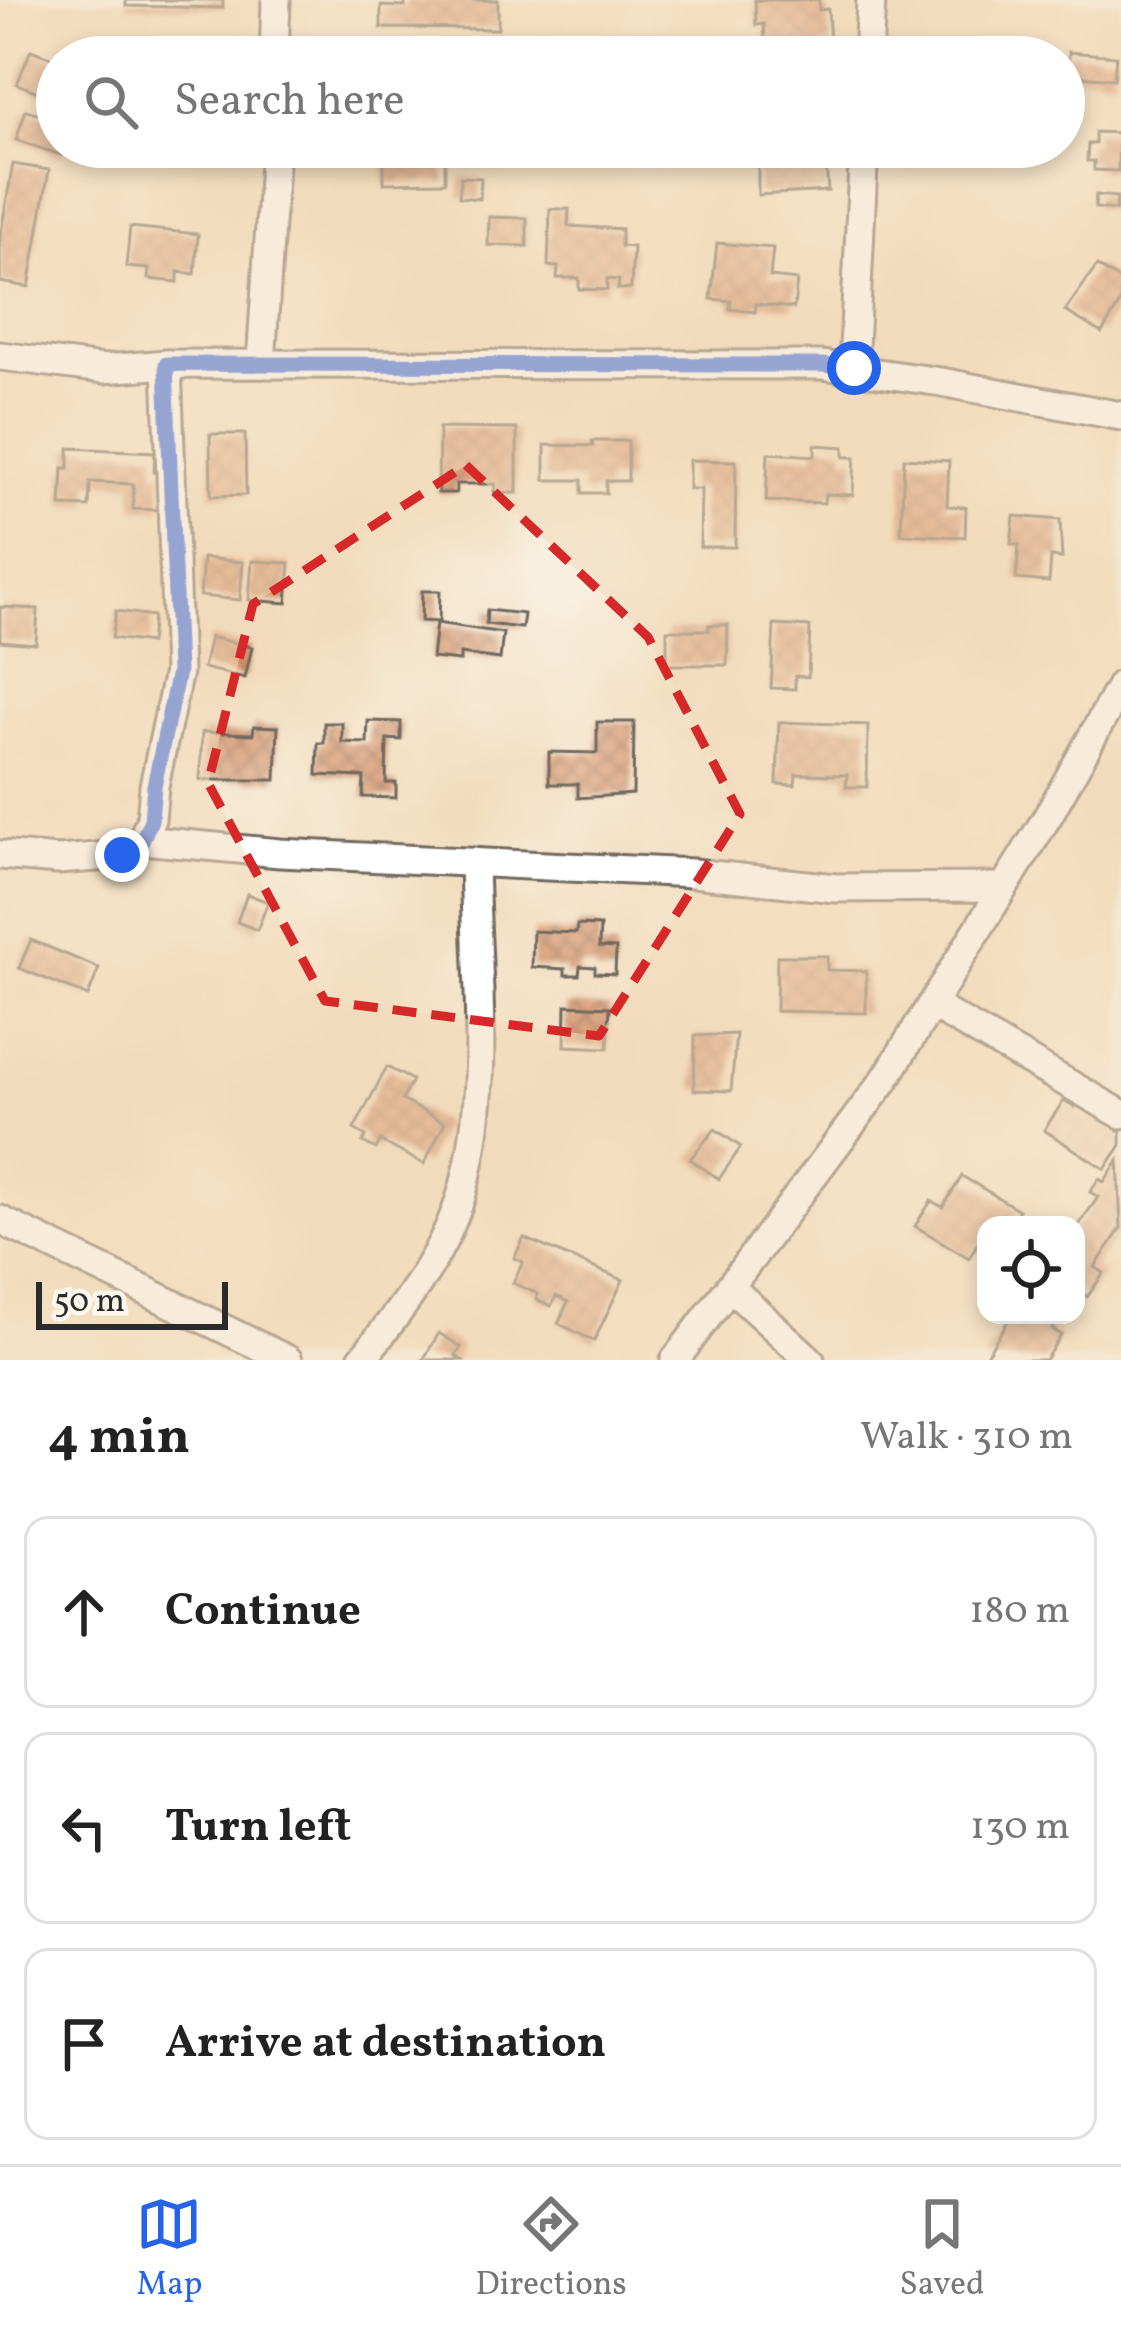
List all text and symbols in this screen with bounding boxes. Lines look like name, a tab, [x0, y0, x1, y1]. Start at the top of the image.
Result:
search box	[36, 36, 1085, 168]
icon: search	[78, 69, 144, 135]
text: Search here	[174, 71, 405, 134]
route start	[827, 341, 881, 395]
route end	[95, 828, 149, 882]
map controls	[977, 1216, 1085, 1324]
button: locate	[977, 1216, 1085, 1324]
scale bar	[36, 1276, 228, 1329]
text: 50 m	[54, 1280, 125, 1326]
text: 4 min	[48, 1403, 190, 1474]
text: Walk · 310 m	[860, 1411, 1073, 1465]
icon: ahead	[51, 1579, 117, 1645]
text: Continue	[165, 1581, 361, 1644]
text: 180 m	[969, 1585, 1070, 1639]
icon: left	[51, 1795, 117, 1861]
text: Turn left	[165, 1797, 351, 1860]
text: 130 m	[970, 1801, 1070, 1855]
icon: arrive	[51, 2011, 117, 2077]
text: Arrive at destination	[165, 2013, 606, 2076]
tab: Map	[136, 2191, 203, 2309]
tab: Directions	[475, 2191, 627, 2309]
tab: Saved	[900, 2191, 985, 2309]

